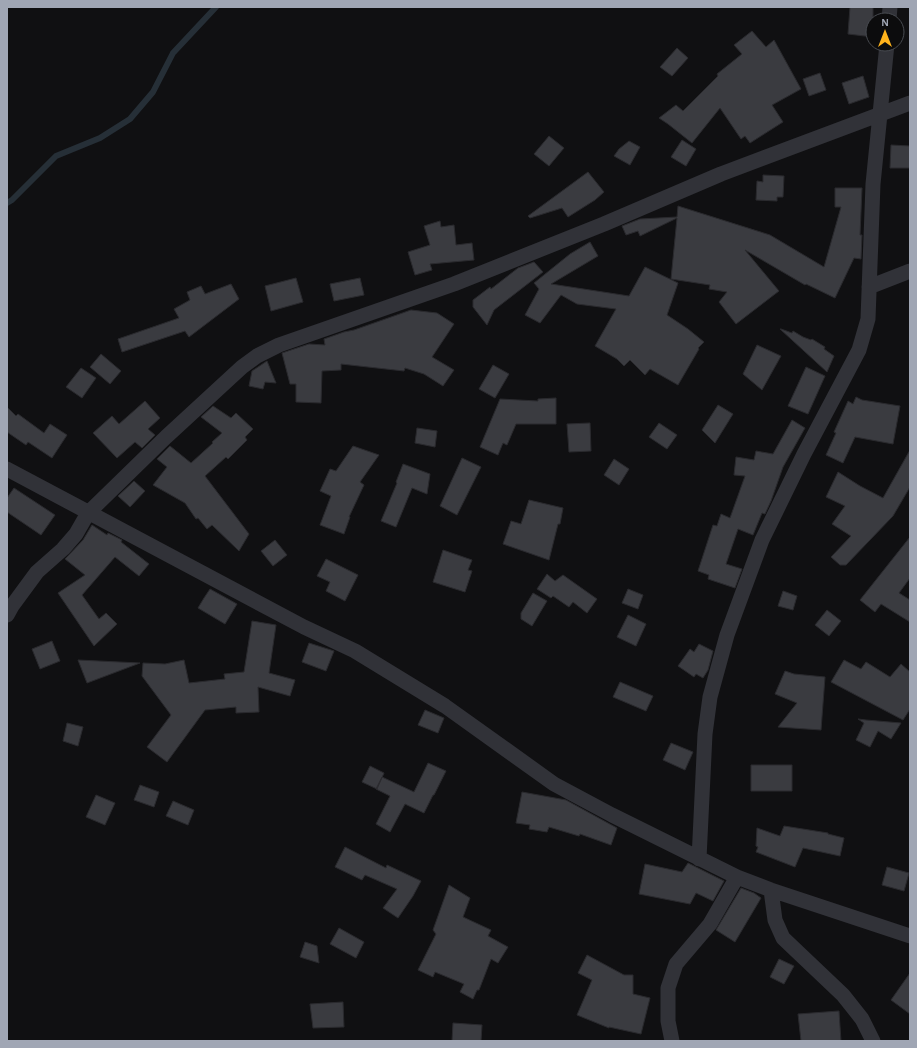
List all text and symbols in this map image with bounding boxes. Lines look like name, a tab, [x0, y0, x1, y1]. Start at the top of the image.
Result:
north arrow	[865, 12, 905, 52]
text: N	[881, 17, 889, 28]

